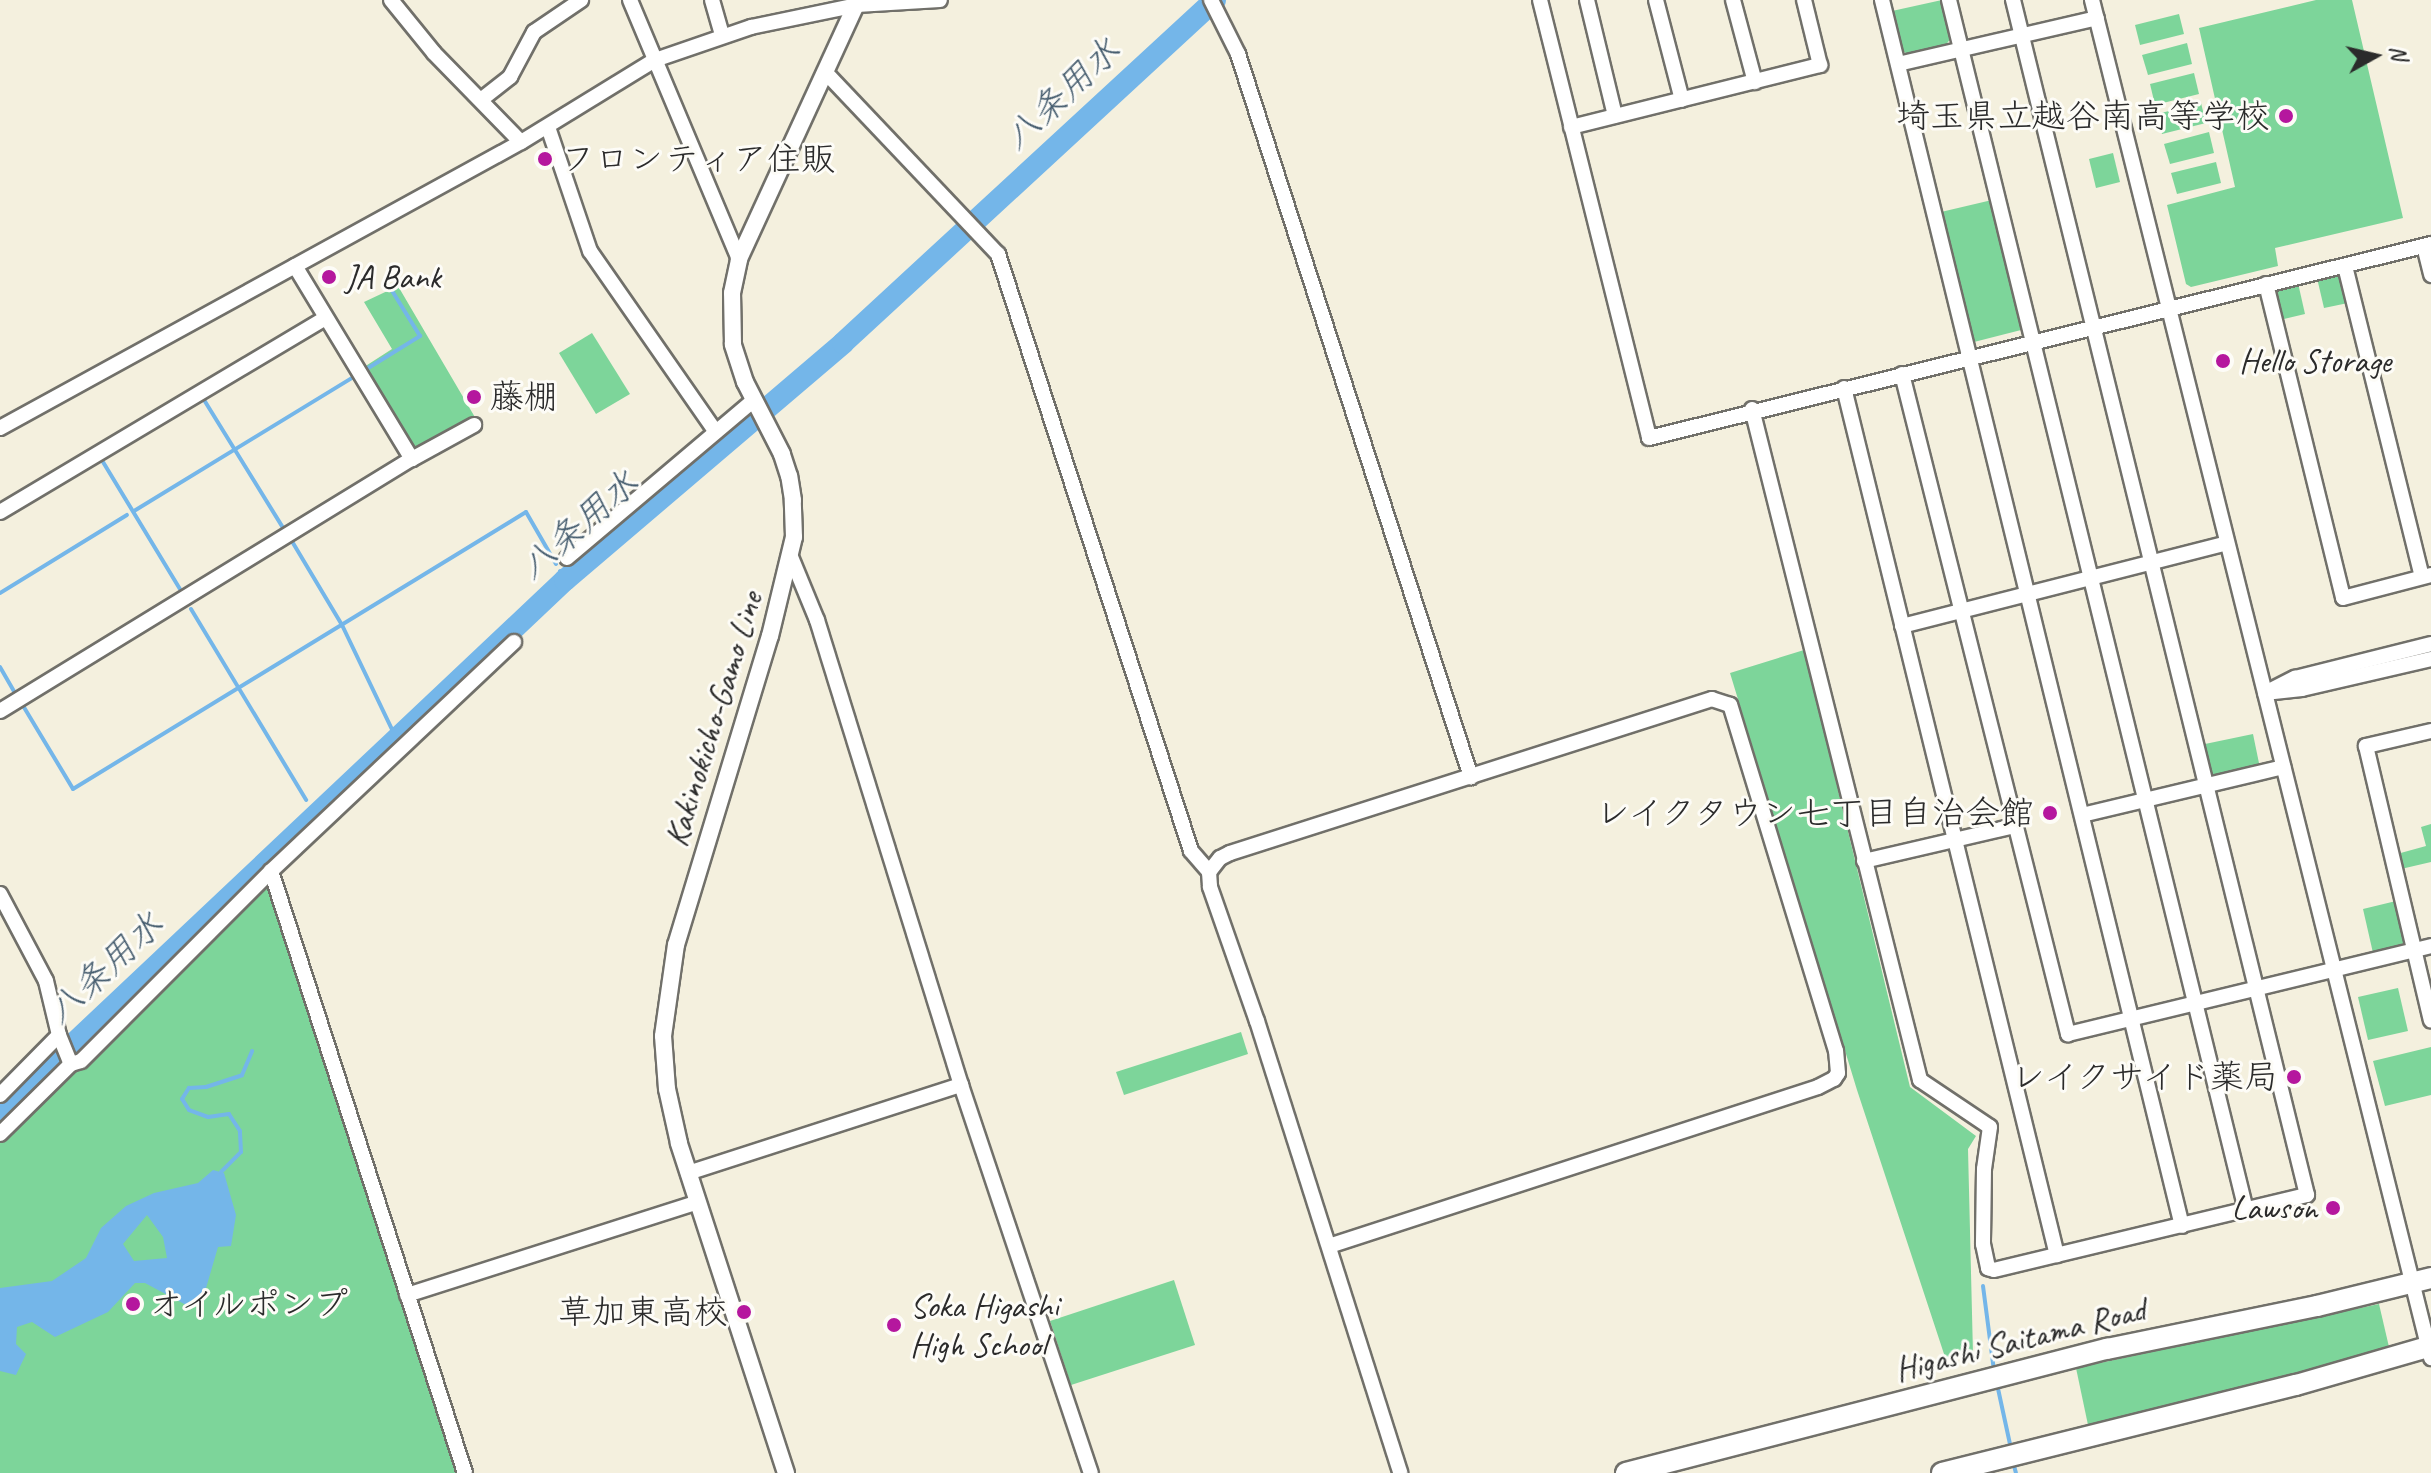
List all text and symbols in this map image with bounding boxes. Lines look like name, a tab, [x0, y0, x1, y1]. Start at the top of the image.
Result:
north arrow	[2335, 16, 2415, 96]
water label: 八条用水	[995, 29, 1129, 159]
text: N	[2384, 44, 2414, 61]
place label: 埼玉県立越谷南高等学校	[1896, 96, 2270, 136]
marker: 埼玉県立越谷南高等学校	[2277, 107, 2295, 125]
place label: フロンティア住販	[561, 139, 833, 179]
marker: フロンティア住販	[536, 150, 554, 168]
place label: JA Bank	[345, 257, 441, 297]
marker: JA Bank	[320, 268, 338, 286]
place label: Hello Storage	[2239, 341, 2391, 381]
marker: Hello Storage	[2214, 352, 2232, 370]
place label: 藤棚	[490, 377, 558, 417]
marker: 藤棚	[465, 388, 483, 406]
water label: 八条用水	[510, 461, 648, 589]
street label: Kakinokicho-Gamo Line	[655, 587, 771, 851]
place label: レイクタウン七丁目自治会館	[1592, 793, 2034, 833]
marker: レイクタウン七丁目自治会館	[2041, 804, 2059, 822]
water label: 八条用水	[38, 903, 172, 1033]
place label: レイクサイド薬局	[2006, 1057, 2278, 1097]
marker: レイクサイド薬局	[2285, 1068, 2303, 1086]
place label: Lawson	[2232, 1188, 2317, 1228]
marker: Lawson	[2324, 1199, 2342, 1217]
place label: オイルポンプ	[149, 1284, 353, 1324]
place label: Soka Higashi High School	[910, 1285, 1057, 1364]
street label: Higashi Saitama Road	[1891, 1288, 2149, 1390]
place label: 草加東高校	[558, 1292, 728, 1332]
marker: オイルポンプ	[124, 1295, 142, 1313]
marker: 草加東高校	[735, 1303, 753, 1321]
marker: Soka Higashi High School	[885, 1316, 903, 1334]

